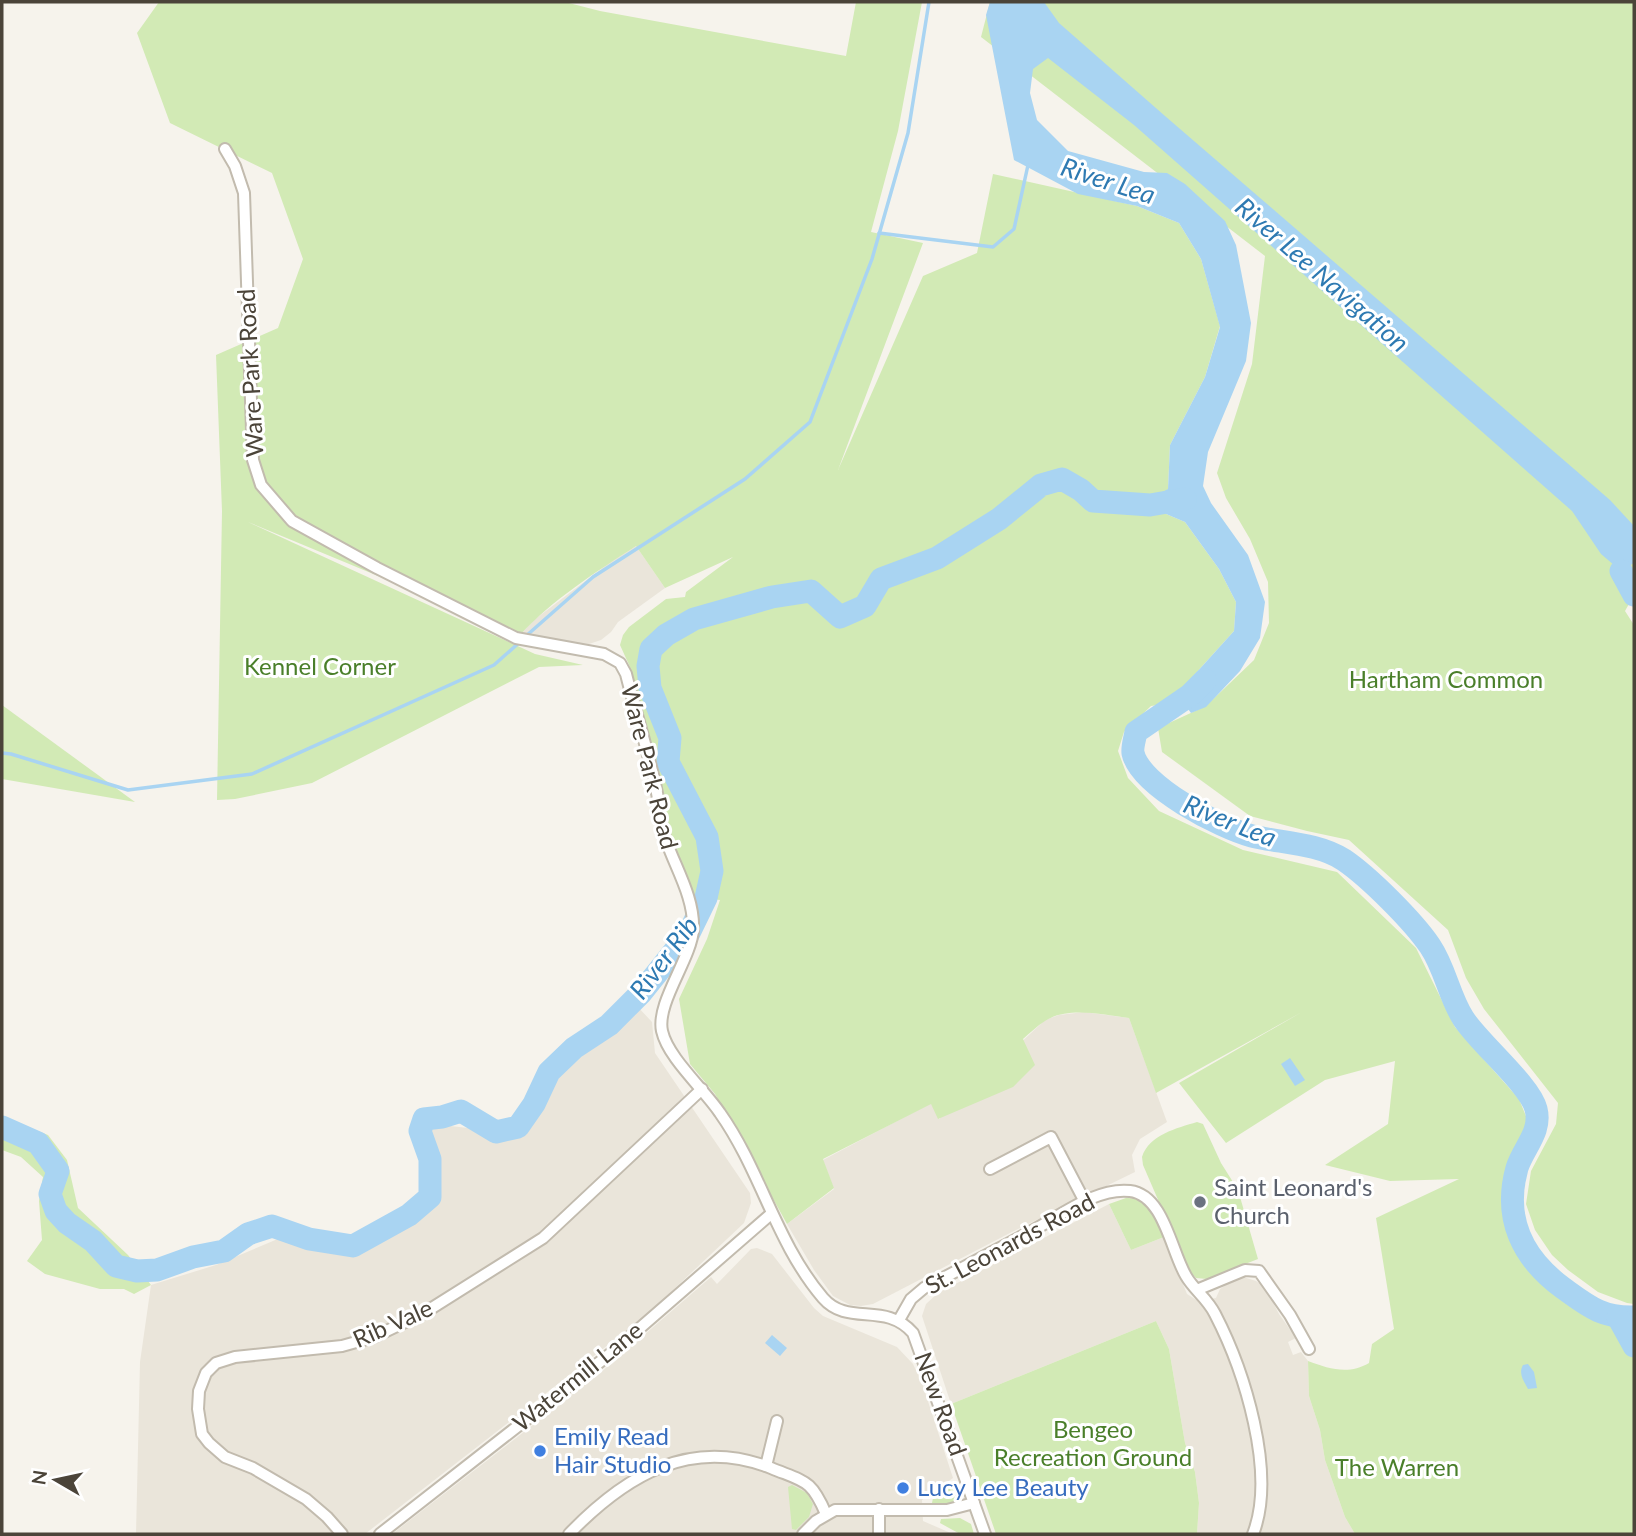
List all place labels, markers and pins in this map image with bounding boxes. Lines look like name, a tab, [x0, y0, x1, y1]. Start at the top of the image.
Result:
place label: Saint Leonard's Church	[1214, 1172, 1372, 1229]
marker: Saint Leonard's Church	[1192, 1194, 1208, 1210]
place label: Emily Read Hair Studio	[554, 1421, 671, 1478]
marker: Emily Read Hair Studio	[532, 1443, 548, 1459]
place label: Lucy Lee Beauty	[917, 1472, 1089, 1501]
marker: Lucy Lee Beauty	[895, 1480, 911, 1496]

